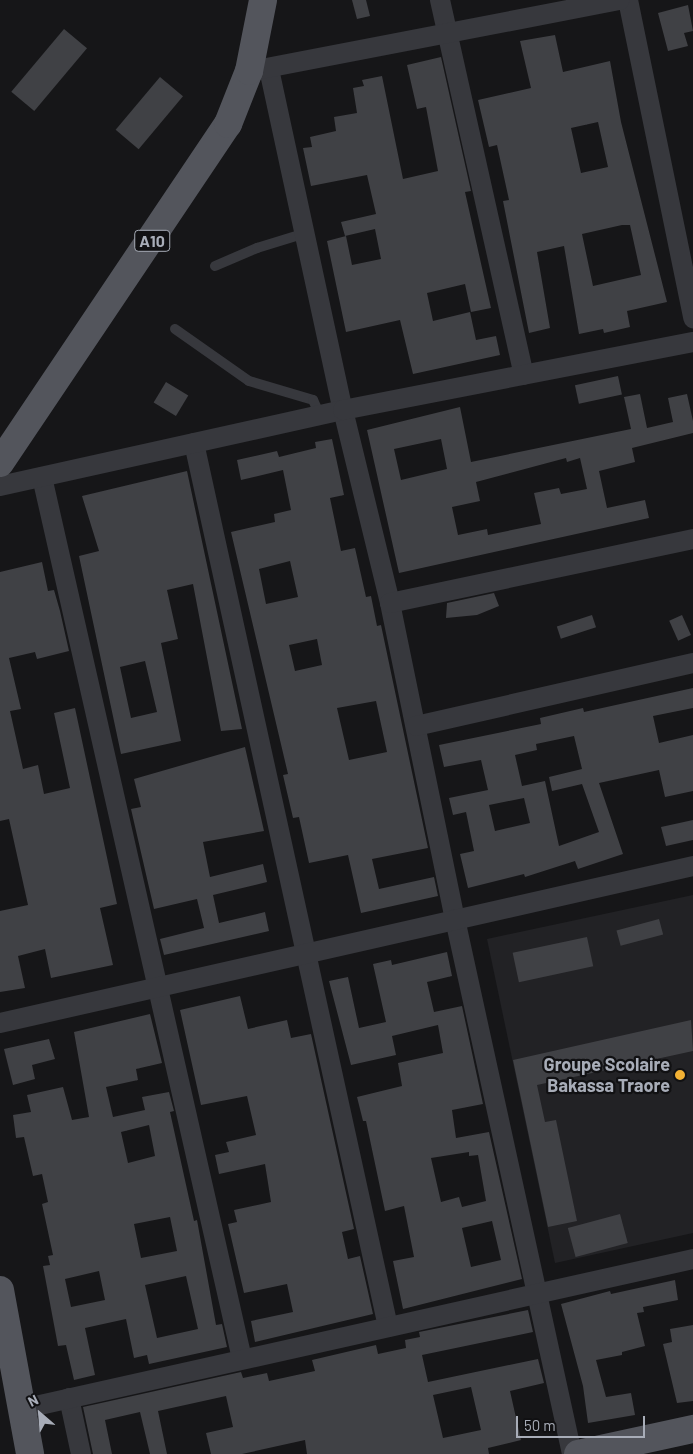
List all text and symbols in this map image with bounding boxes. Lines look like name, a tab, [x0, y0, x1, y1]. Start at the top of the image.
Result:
road number: A10	[133, 228, 171, 255]
place label: Groupe Scolaire Bakassa Traore	[544, 1054, 670, 1096]
marker: Groupe Scolaire Bakassa Traore	[674, 1069, 686, 1081]
north arrow	[15, 1389, 65, 1439]
text: N	[25, 1391, 41, 1410]
scale bar	[518, 1406, 647, 1438]
text: 50 m	[524, 1416, 556, 1434]

